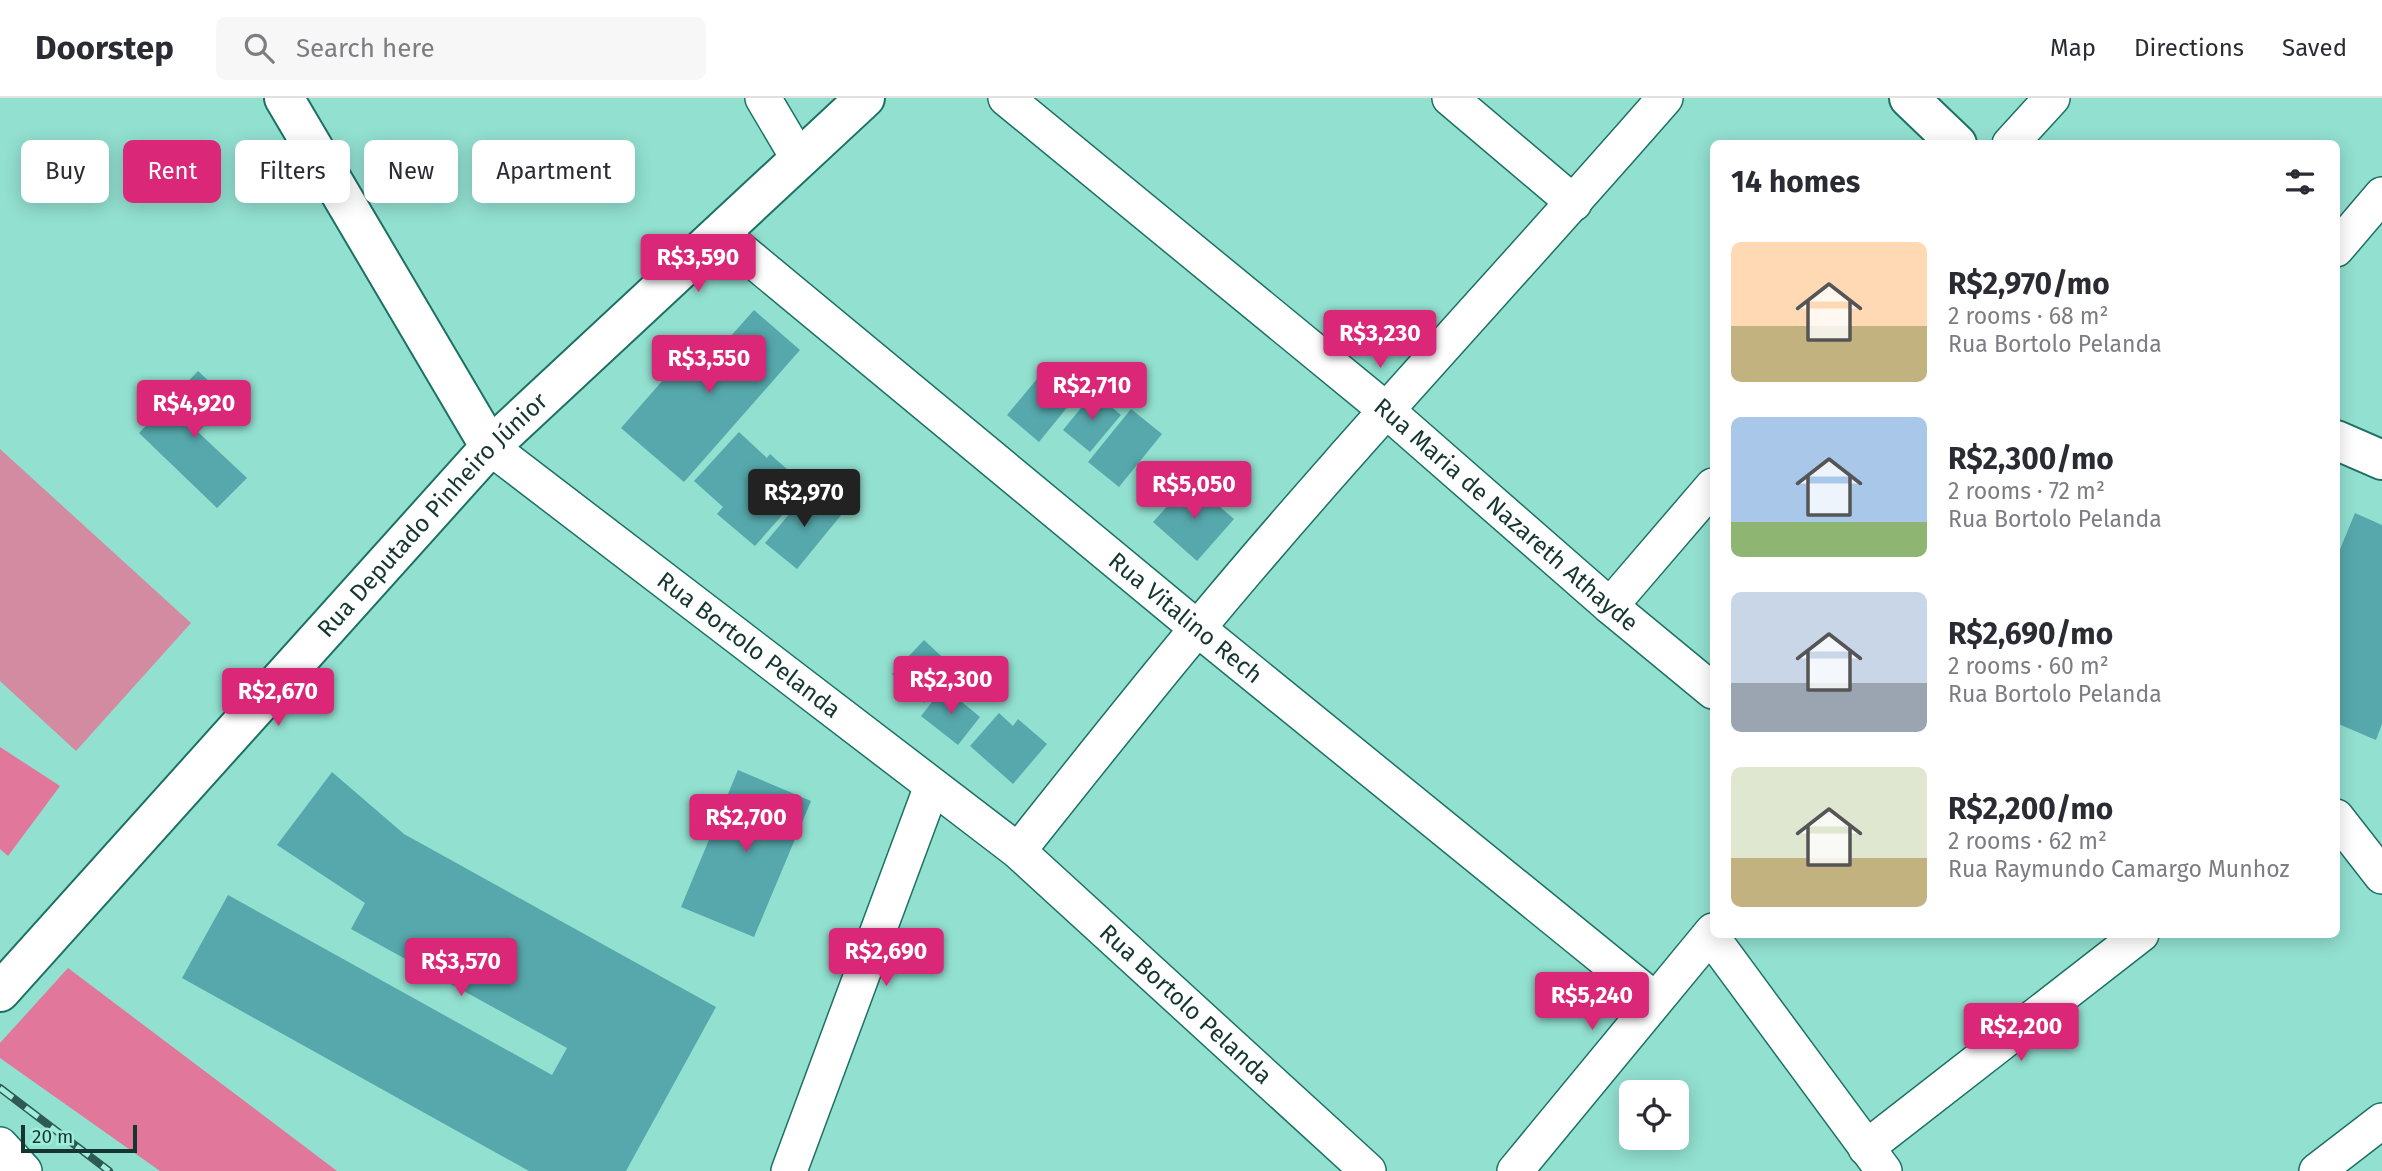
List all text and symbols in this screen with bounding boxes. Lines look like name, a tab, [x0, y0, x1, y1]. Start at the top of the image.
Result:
search box	[216, 17, 706, 80]
text: Doorstep	[35, 28, 174, 68]
icon: search	[240, 29, 278, 67]
text: Search here	[296, 33, 435, 64]
text: Map	[2050, 34, 2096, 62]
text: Directions	[2134, 34, 2244, 62]
text: Saved	[2282, 34, 2347, 62]
chip: Buy	[21, 140, 109, 203]
chip: Rent	[123, 140, 221, 203]
chip: Filters	[235, 140, 350, 203]
chip: New	[364, 140, 458, 203]
chip: Apartment	[472, 140, 635, 203]
icon: filters	[2281, 163, 2319, 201]
text: 14 homes	[1731, 164, 1860, 200]
pin: R$3,590	[633, 234, 763, 294]
text: R$3,590	[657, 243, 739, 271]
text: R$2,970/mo	[1948, 266, 2110, 302]
icon: home	[1787, 270, 1871, 354]
text: 2 rooms · 68 m²	[1948, 302, 2109, 330]
pin: R$3,230	[1315, 310, 1445, 370]
text: R$3,230	[1339, 319, 1421, 347]
text: Rua Bortolo Pelanda	[1948, 330, 2162, 358]
pin: R$3,550	[644, 336, 774, 395]
text: R$3,550	[668, 344, 750, 372]
pin: R$2,710	[1027, 362, 1157, 422]
text: R$2,710	[1053, 371, 1131, 399]
pin: R$4,920	[129, 380, 259, 440]
street label: Rua Deputado Pinheiro Júnior	[312, 386, 554, 643]
text: R$4,920	[153, 389, 235, 417]
street label: Rua Maria de Nazareth Athayde	[1369, 392, 1644, 637]
text: R$2,300/mo	[1948, 441, 2114, 477]
icon: home	[1787, 445, 1871, 529]
pin: R$5,050	[1129, 462, 1259, 521]
pin: R$2,970	[739, 470, 869, 529]
text: R$5,050	[1152, 470, 1236, 498]
text: 2 rooms · 72 m²	[1948, 477, 2105, 505]
text: R$2,970	[764, 478, 844, 506]
text: Rua Bortolo Pelanda	[1948, 505, 2162, 533]
street label: Rua Vitalino Rech	[1103, 547, 1268, 689]
street label: Rua Bortolo Pelanda	[652, 566, 846, 724]
text: R$2,690/mo	[1948, 616, 2113, 652]
icon: home	[1787, 620, 1871, 704]
text: 2 rooms · 60 m²	[1948, 652, 2109, 680]
pin: R$2,300	[886, 656, 1016, 716]
text: R$2,300	[909, 665, 993, 693]
pin: R$2,670	[213, 668, 343, 728]
text: R$2,670	[238, 677, 318, 705]
text: Rua Bortolo Pelanda	[1948, 680, 2162, 708]
text: R$2,200/mo	[1948, 791, 2113, 827]
pin: R$2,700	[681, 794, 811, 854]
icon: home	[1787, 795, 1871, 879]
text: R$2,700	[705, 803, 787, 831]
text: 2 rooms · 62 m²	[1948, 827, 2107, 855]
text: Rua Raymundo Camargo Munhoz	[1948, 855, 2290, 883]
street label: Rua Bortolo Pelanda	[1094, 919, 1278, 1090]
pin: R$2,690	[821, 928, 951, 988]
text: R$2,690	[845, 937, 927, 965]
pin: R$3,570	[396, 939, 526, 998]
text: R$3,570	[421, 947, 501, 975]
pin: R$5,240	[1527, 972, 1657, 1032]
text: R$5,240	[1551, 981, 1633, 1009]
pin: R$2,200	[1956, 1004, 2086, 1063]
text: R$2,200	[1980, 1012, 2062, 1040]
map controls	[1619, 1080, 1689, 1150]
button: locate	[1619, 1080, 1689, 1150]
scale bar	[21, 1122, 136, 1154]
text: 20 m	[32, 1125, 73, 1148]

